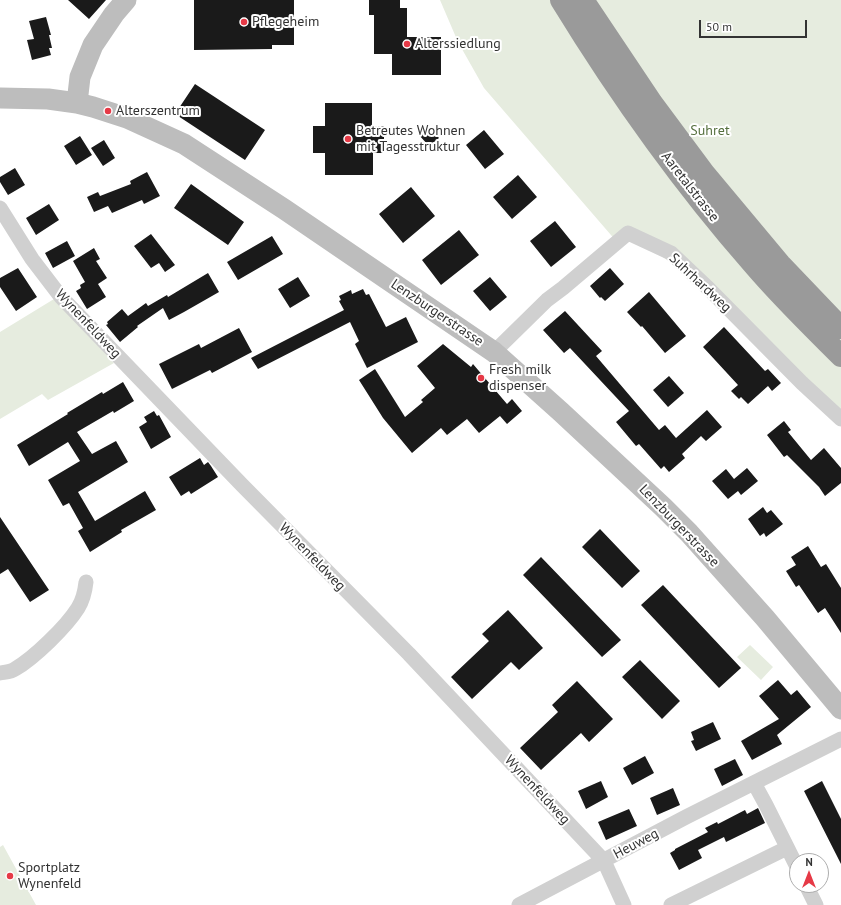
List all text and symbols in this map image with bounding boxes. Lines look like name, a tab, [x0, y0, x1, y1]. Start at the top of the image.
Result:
scale bar	[701, 12, 809, 38]
place label: Pflegeheim	[252, 14, 319, 30]
marker: Pflegeheim	[239, 17, 249, 27]
text: 50 m	[706, 19, 732, 34]
place label: Alterssiedlung	[415, 36, 501, 52]
marker: Alterssiedlung	[402, 39, 412, 49]
place label: Alterszentrum	[116, 103, 200, 119]
marker: Alterszentrum	[103, 106, 113, 116]
place label: Betreutes Wohnen mit Tagesstruktur	[356, 123, 465, 156]
park label: Suhret	[690, 123, 730, 139]
marker: Betreutes Wohnen mit Tagesstruktur	[343, 134, 353, 144]
street label: Aaretalstrasse	[658, 149, 722, 225]
street label: Suhrhardweg	[665, 250, 735, 316]
street label: Lenzburgerstrasse	[388, 276, 486, 350]
street label: Wynenfeldweg	[52, 286, 124, 362]
place label: Fresh milk dispenser	[489, 362, 551, 394]
marker: Fresh milk dispenser	[476, 373, 486, 383]
street label: Lenzburgerstrasse	[635, 481, 723, 571]
street label: Wynenfeldweg	[275, 520, 349, 594]
street label: Wynenfeldweg	[501, 752, 573, 828]
street label: Heuweg	[611, 825, 661, 863]
north arrow	[789, 853, 829, 893]
text: N	[805, 855, 813, 869]
place label: Sportplatz Wynenfeld	[18, 860, 81, 892]
marker: Sportplatz Wynenfeld	[5, 871, 15, 881]

